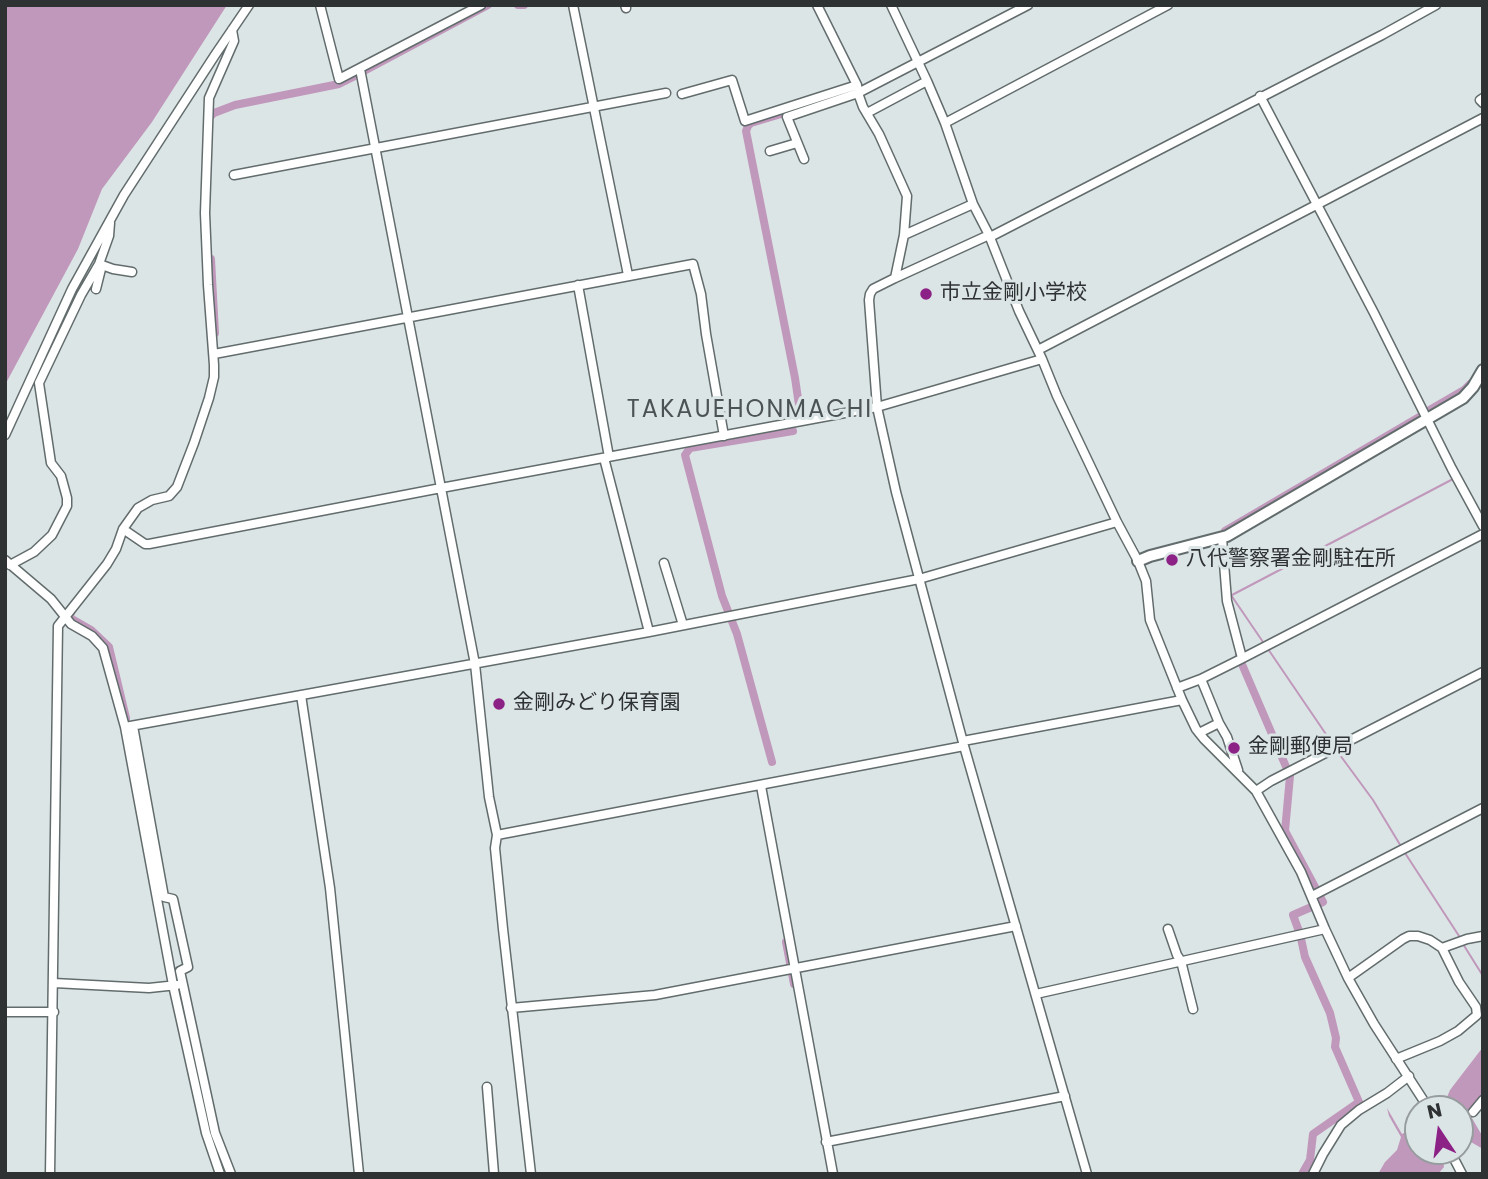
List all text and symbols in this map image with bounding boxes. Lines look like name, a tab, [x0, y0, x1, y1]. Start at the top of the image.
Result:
place label: 市立金剛小学校	[940, 281, 1087, 307]
marker: 市立金剛小学校	[918, 286, 934, 302]
district label: TAKAUEHONMACHI	[629, 397, 871, 425]
place label: 八代警察署金剛駐在所	[1186, 547, 1396, 573]
marker: 八代警察署金剛駐在所	[1164, 552, 1180, 568]
place label: 金剛みどり保育園	[513, 691, 681, 717]
marker: 金剛みどり保育園	[491, 696, 507, 712]
place label: 金剛郵便局	[1248, 735, 1353, 761]
marker: 金剛郵便局	[1226, 740, 1242, 756]
north arrow	[1404, 1095, 1474, 1165]
text: N	[1425, 1096, 1445, 1126]

